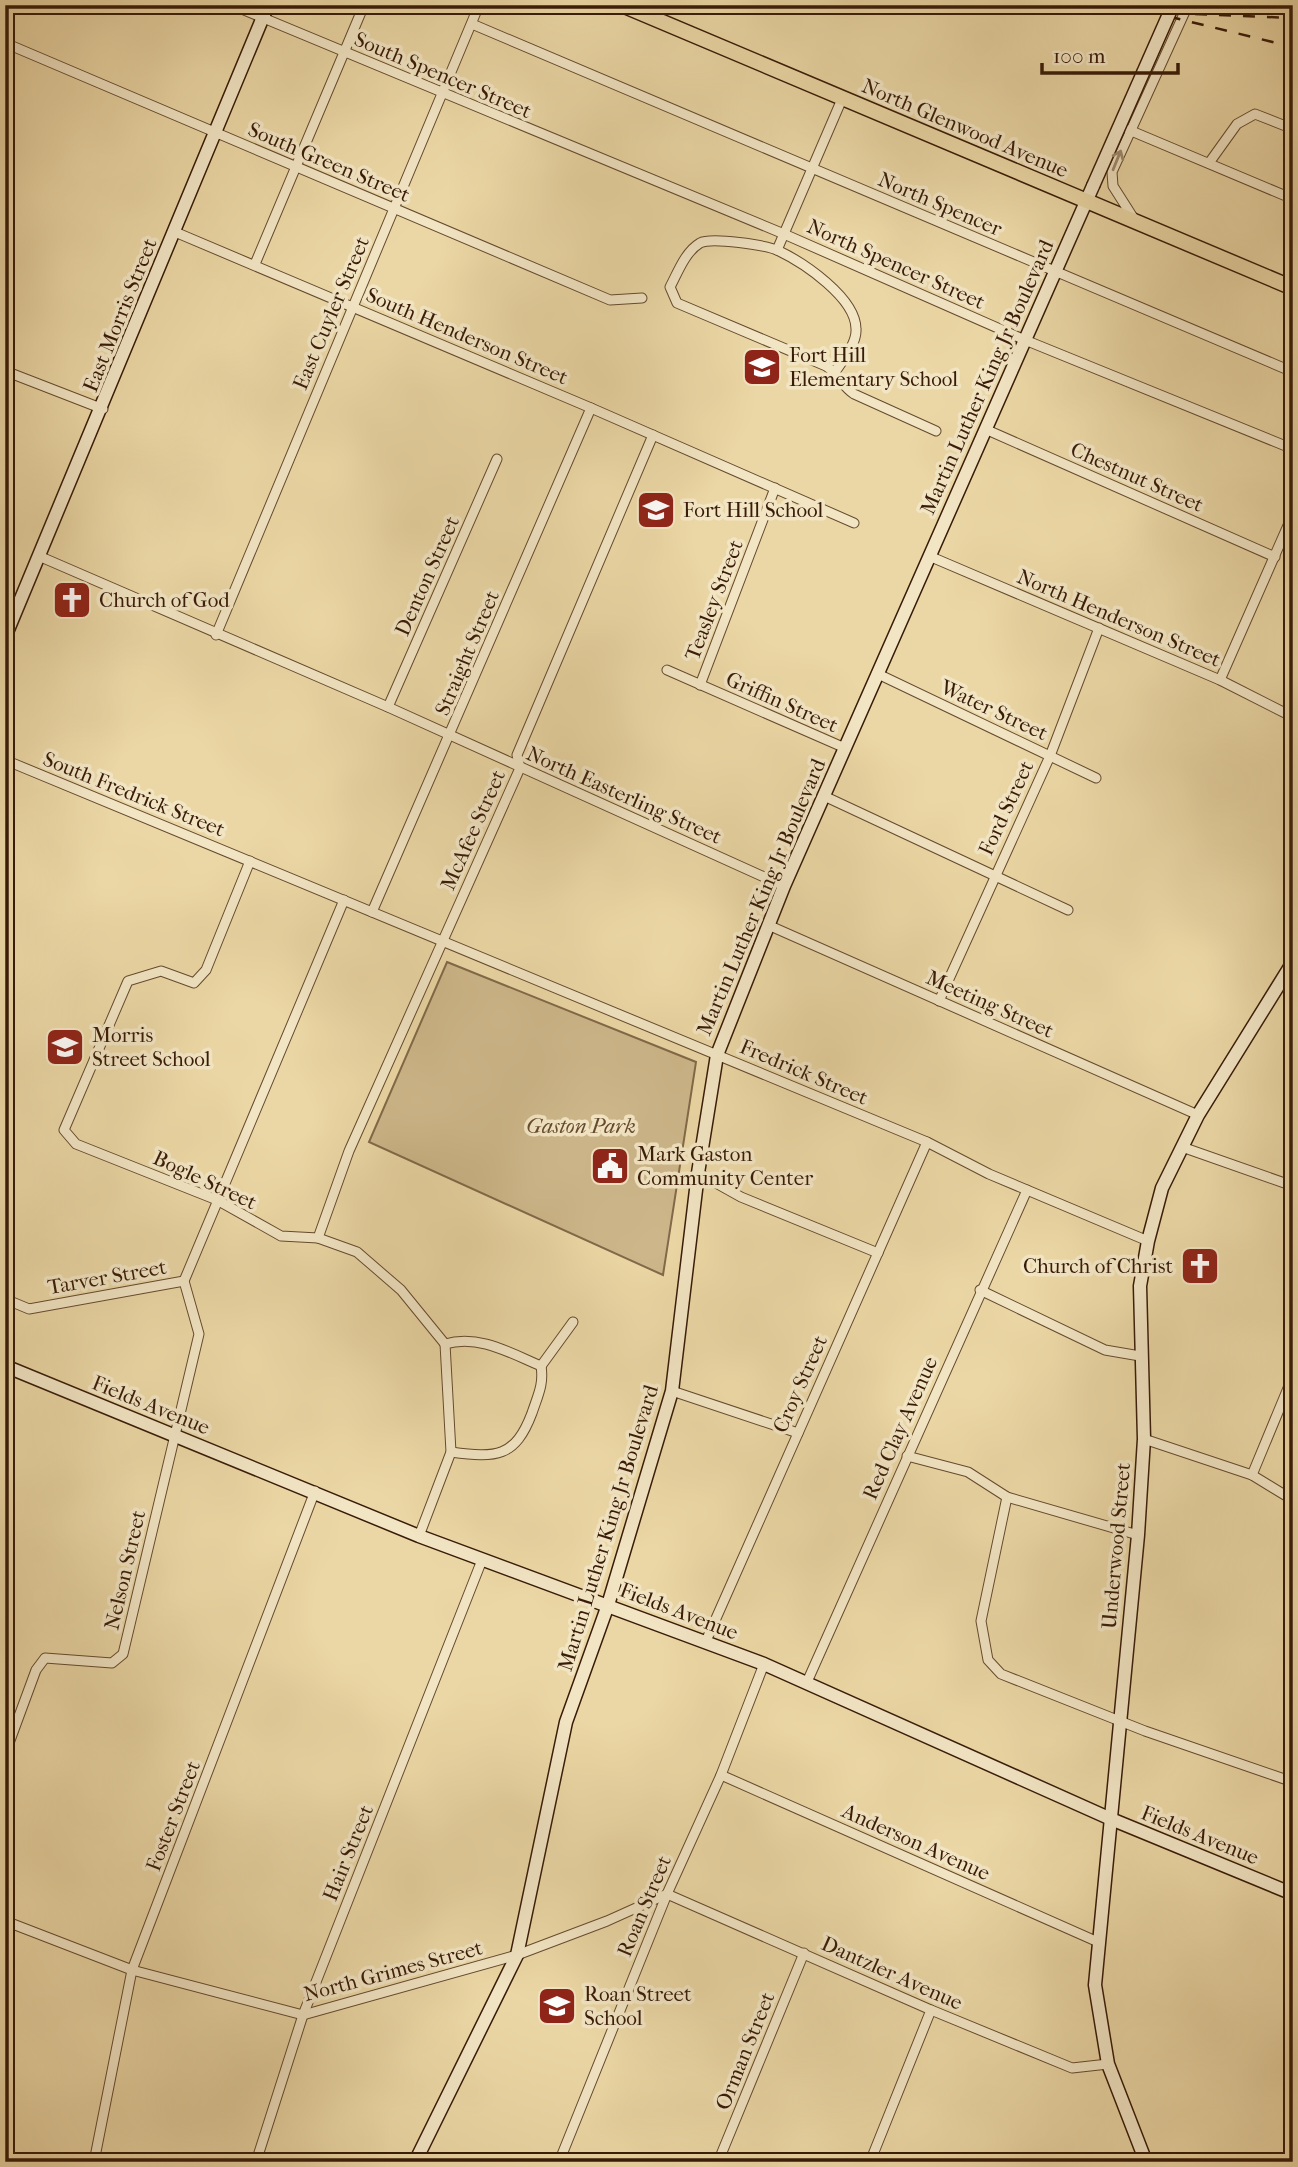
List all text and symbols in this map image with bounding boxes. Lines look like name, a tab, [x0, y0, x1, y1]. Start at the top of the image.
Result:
street label: South Spencer Street	[351, 27, 536, 123]
scale bar	[1042, 32, 1179, 76]
text: 100 m	[1053, 44, 1106, 68]
street label: North Glenwood Avenue	[858, 74, 1072, 182]
street label: South Green Street	[244, 117, 414, 207]
one-way arrow	[1111, 150, 1124, 171]
street label: North Spencer	[874, 167, 1006, 241]
street label: North Spencer Street	[803, 214, 989, 314]
street label: East Cuyler Street	[288, 232, 374, 393]
street label: East Morris Street	[78, 234, 162, 395]
street label: Martin Luther King Jr Boulevard	[915, 235, 1059, 518]
street label: South Henderson Street	[362, 283, 572, 390]
place label: Fort Hill Elementary School	[789, 343, 958, 391]
school or university icon: Fort Hill Elementary School	[741, 346, 783, 388]
street label: Chestnut Street	[1067, 437, 1207, 517]
school or university icon: Fort Hill School	[635, 489, 677, 531]
place label: Fort Hill School	[683, 498, 824, 522]
street label: Denton Street	[390, 512, 464, 640]
street label: Teasley Street	[680, 536, 748, 664]
street label: North Henderson Street	[1014, 564, 1225, 672]
church icon: Church of God	[51, 579, 93, 621]
street label: Straight Street	[430, 586, 504, 719]
place label: Church of God	[99, 588, 230, 612]
street label: Griffin Street	[722, 667, 842, 738]
street label: Water Street	[936, 674, 1052, 746]
street label: North Easterling Street	[523, 741, 726, 849]
street label: South Fredrick Street	[40, 747, 229, 842]
street label: Martin Luther King Jr Boulevard	[692, 755, 830, 1039]
street label: Ford Street	[974, 756, 1039, 859]
street label: McAfee Street	[436, 766, 510, 894]
street label: Meeting Street	[923, 965, 1058, 1043]
place label: Morris Street School	[92, 1023, 211, 1071]
school or university icon: Morris Street School	[44, 1026, 86, 1068]
street label: Fredrick Street	[736, 1034, 872, 1110]
park label: Gaston Park	[526, 1114, 636, 1138]
place label: Mark Gaston Community Center	[637, 1142, 813, 1190]
public building icon: Mark Gaston Community Center	[589, 1145, 631, 1187]
street label: Bogle Street	[149, 1146, 261, 1215]
church icon: Church of Christ	[1179, 1245, 1221, 1287]
place label: Church of Christ	[1023, 1254, 1173, 1278]
street label: Tarver Street	[46, 1255, 169, 1299]
street label: Croy Street	[768, 1331, 832, 1436]
street label: Red Clay Avenue	[858, 1353, 942, 1503]
street label: Fields Avenue	[89, 1371, 213, 1439]
street label: Martin Luther King Jr Boulevard	[553, 1381, 663, 1674]
street label: Underwood Street	[1097, 1461, 1135, 1630]
street label: Nelson Street	[100, 1507, 151, 1632]
street label: Fields Avenue	[616, 1577, 742, 1645]
street label: Foster Street	[141, 1757, 205, 1875]
street label: Anderson Avenue	[837, 1798, 994, 1885]
street label: Hair Street	[318, 1801, 378, 1904]
street label: Fields Avenue	[1138, 1801, 1262, 1869]
street label: Roan Street	[612, 1851, 676, 1960]
street label: Dantzler Avenue	[818, 1931, 966, 2015]
street label: North Grimes Street	[301, 1935, 486, 2006]
place label: Roan Street School	[584, 1982, 692, 2030]
school or university icon: Roan Street School	[536, 1985, 578, 2027]
street label: Orman Street	[710, 1988, 780, 2113]

